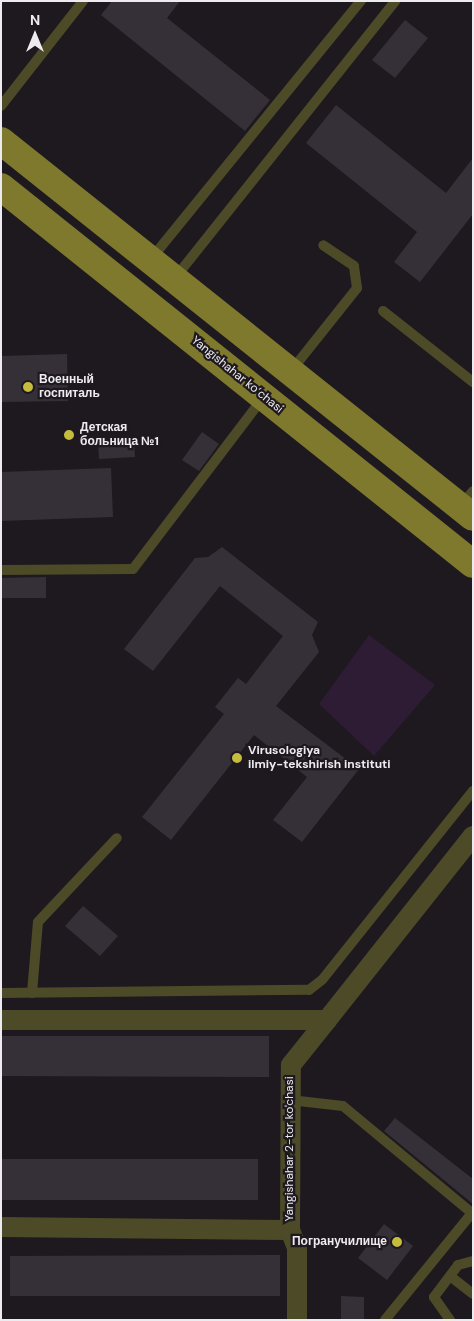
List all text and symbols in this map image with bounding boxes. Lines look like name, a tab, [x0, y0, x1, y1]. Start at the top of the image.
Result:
north arrow	[10, 10, 60, 60]
text: N	[30, 11, 40, 29]
street label: Yangishahar ko‘chasi	[188, 334, 286, 416]
place label: Военный госпиталь	[39, 373, 100, 401]
marker: Военный госпиталь	[21, 380, 35, 394]
place label: Детская больница №1	[80, 421, 159, 449]
marker: Детская больница №1	[62, 428, 76, 442]
place label: Virusologiya ilmiy-tekshirish instituti	[248, 744, 391, 772]
marker: Virusologiya ilmiy-tekshirish instituti	[230, 751, 244, 765]
street label: Yangishahar 2-tor ko'chasi	[283, 1076, 297, 1222]
place label: Погранучилище	[292, 1235, 387, 1249]
marker: Погранучилище	[391, 1236, 403, 1248]

